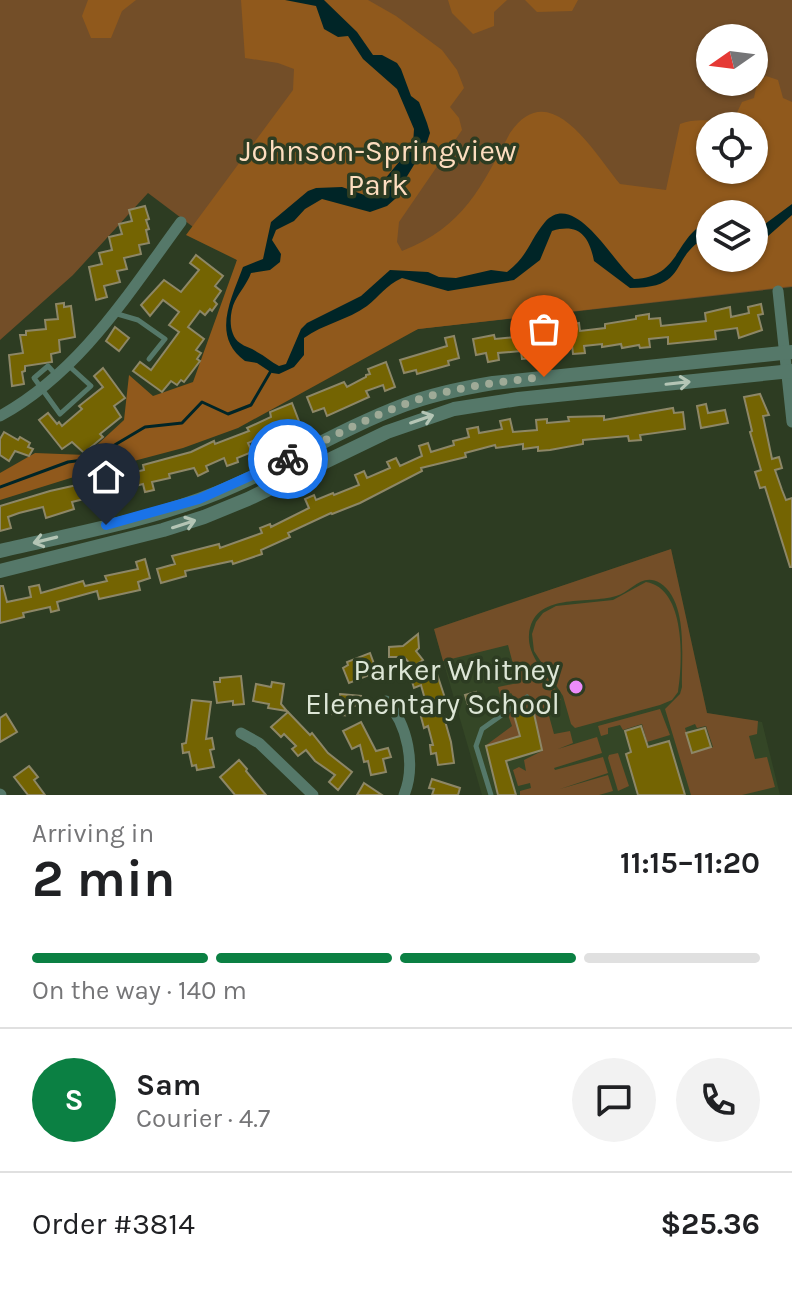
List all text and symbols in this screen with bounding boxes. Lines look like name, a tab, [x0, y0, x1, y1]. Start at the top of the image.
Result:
north arrow	[696, 24, 768, 96]
map controls	[696, 24, 768, 272]
button: locate	[696, 112, 768, 184]
park label: Johnson-Springview Park	[239, 133, 517, 203]
button: layers	[696, 200, 768, 272]
pin	[510, 295, 578, 377]
icon: bag	[522, 307, 566, 351]
one-way arrow	[665, 375, 691, 390]
one-way arrow	[409, 410, 434, 425]
courier	[248, 419, 328, 499]
icon: bike	[266, 437, 310, 481]
pin	[72, 443, 140, 525]
icon: home	[84, 455, 128, 499]
one-way arrow	[171, 516, 196, 530]
one-way arrow	[32, 534, 58, 549]
place label: Parker Whitney Elementary School	[305, 652, 560, 722]
marker: Parker Whitney Elementary School	[567, 678, 585, 696]
text: Arriving in	[32, 818, 154, 849]
text: 11:15–11:20	[620, 845, 760, 881]
text: 2 min	[32, 848, 175, 909]
text: On the way · 140 m	[32, 975, 247, 1006]
button: chat	[572, 1058, 656, 1142]
button: phone	[676, 1058, 760, 1142]
text: Sam	[136, 1067, 201, 1103]
text: S	[64, 1082, 84, 1118]
text: Courier · 4.7	[136, 1103, 270, 1134]
text: Order #3814	[32, 1206, 195, 1242]
text: $25.36	[660, 1206, 760, 1242]

